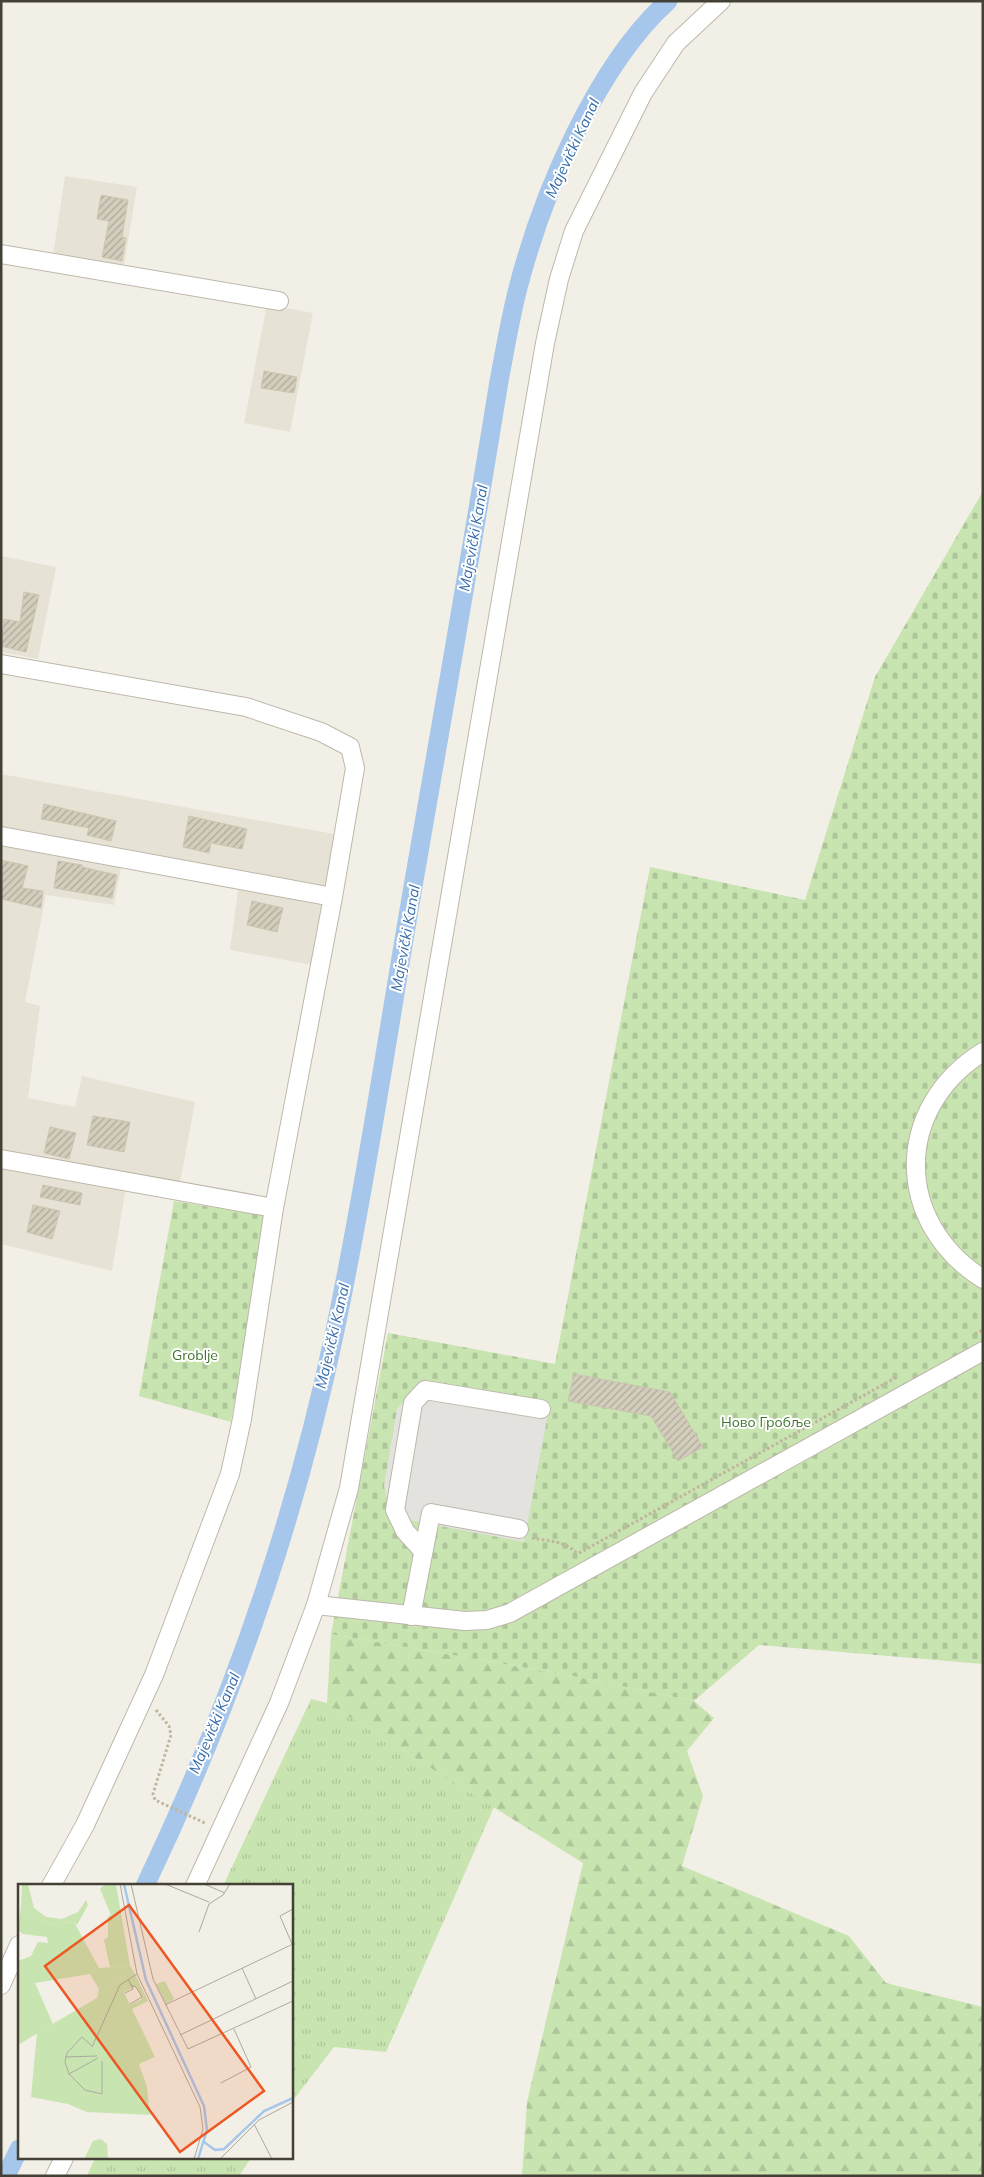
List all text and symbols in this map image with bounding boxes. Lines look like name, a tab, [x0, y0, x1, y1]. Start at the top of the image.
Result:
water label: Majevički Kanal	[541, 95, 604, 201]
water label: Majevički Kanal	[454, 483, 492, 593]
water label: Majevički Kanal	[386, 883, 424, 993]
water label: Majevički Kanal	[311, 1281, 353, 1391]
park label: Groblje	[172, 1346, 218, 1364]
park label: Ново Гробље	[721, 1413, 811, 1431]
water label: Majevički Kanal	[184, 1669, 244, 1776]
inset map	[18, 1884, 292, 2160]

